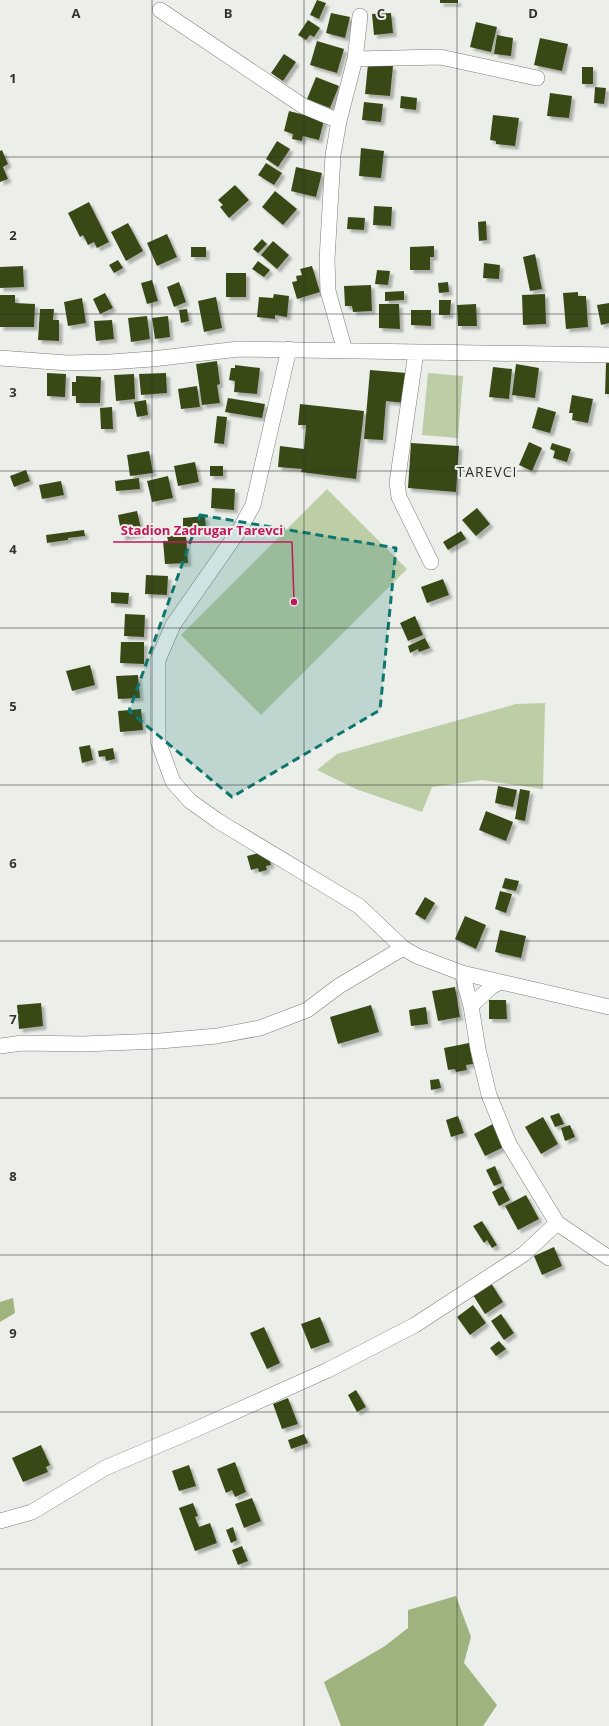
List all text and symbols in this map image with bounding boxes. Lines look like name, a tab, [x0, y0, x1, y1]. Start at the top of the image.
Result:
text: A	[72, 4, 81, 22]
text: B	[224, 4, 233, 22]
text: C	[377, 4, 385, 22]
text: D	[528, 4, 538, 22]
text: 1	[9, 69, 17, 87]
text: 2	[9, 226, 17, 244]
text: 3	[9, 383, 17, 401]
district label: TAREVCI	[456, 462, 518, 481]
callout: Stadion Zadrugar Tarevci	[113, 517, 292, 542]
text: Stadion Zadrugar Tarevci	[121, 521, 283, 539]
text: 4	[9, 540, 17, 558]
text: 5	[9, 697, 17, 715]
text: 6	[9, 854, 17, 872]
text: 7	[9, 1010, 17, 1028]
text: 8	[9, 1167, 17, 1185]
text: 9	[9, 1324, 17, 1342]

